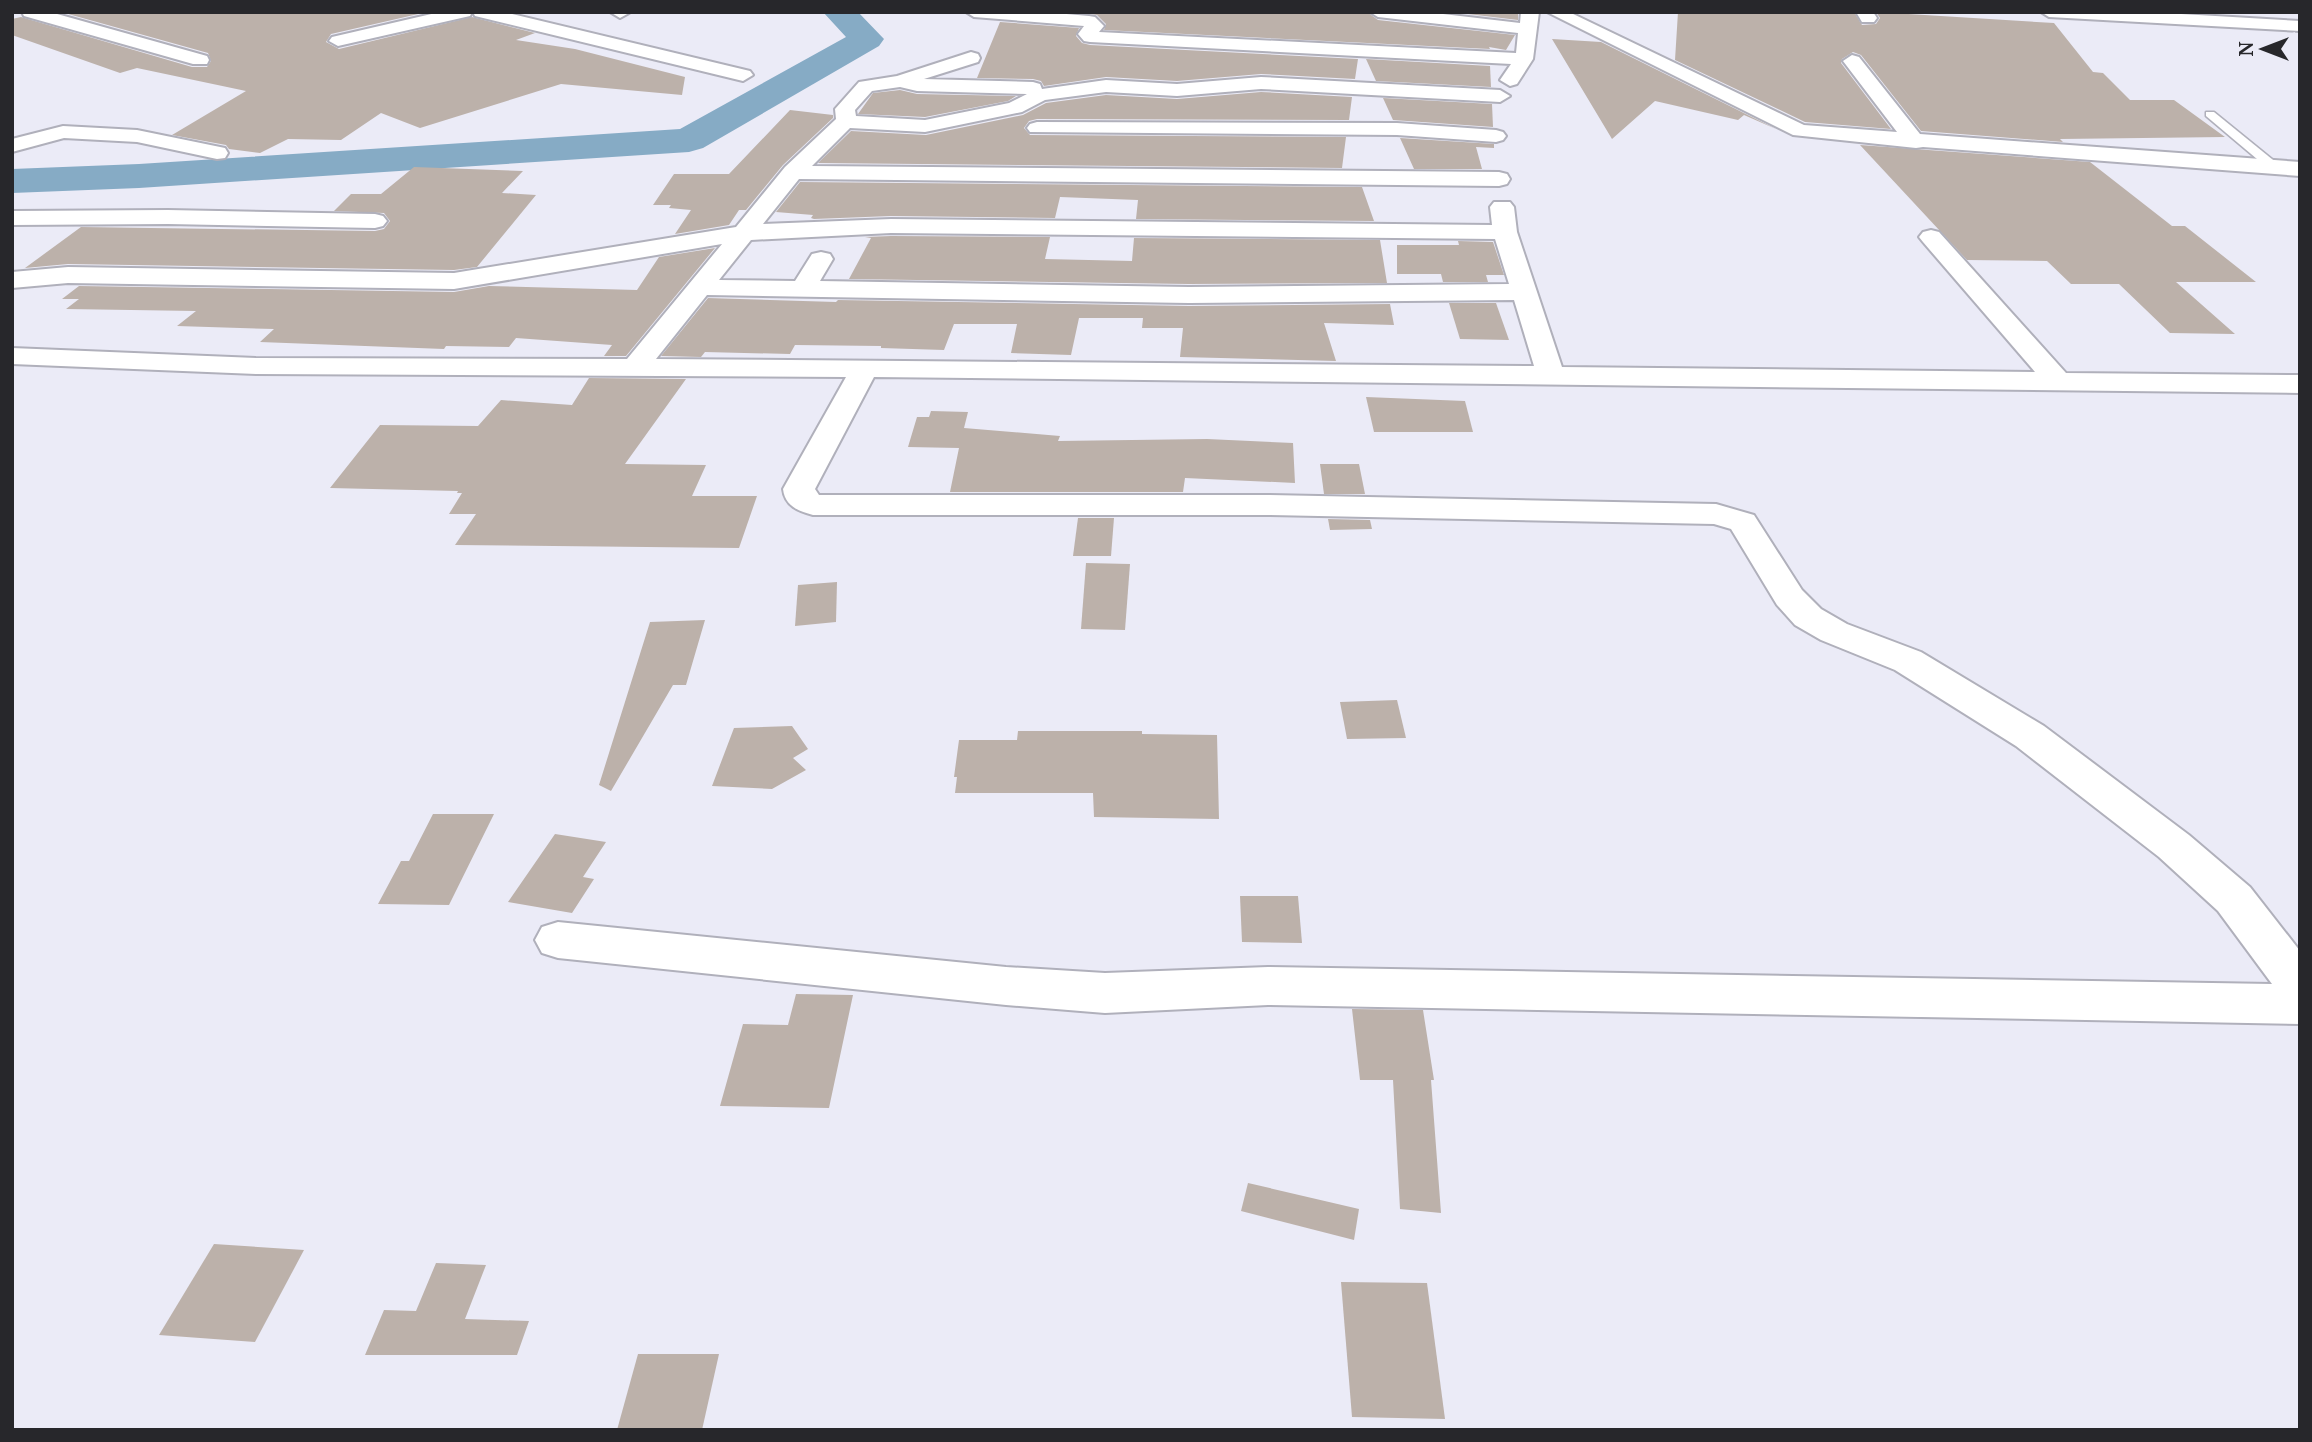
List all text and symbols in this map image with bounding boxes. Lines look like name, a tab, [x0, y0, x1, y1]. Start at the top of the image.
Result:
north arrow	[2228, 14, 2298, 84]
text: N	[2233, 41, 2259, 56]

